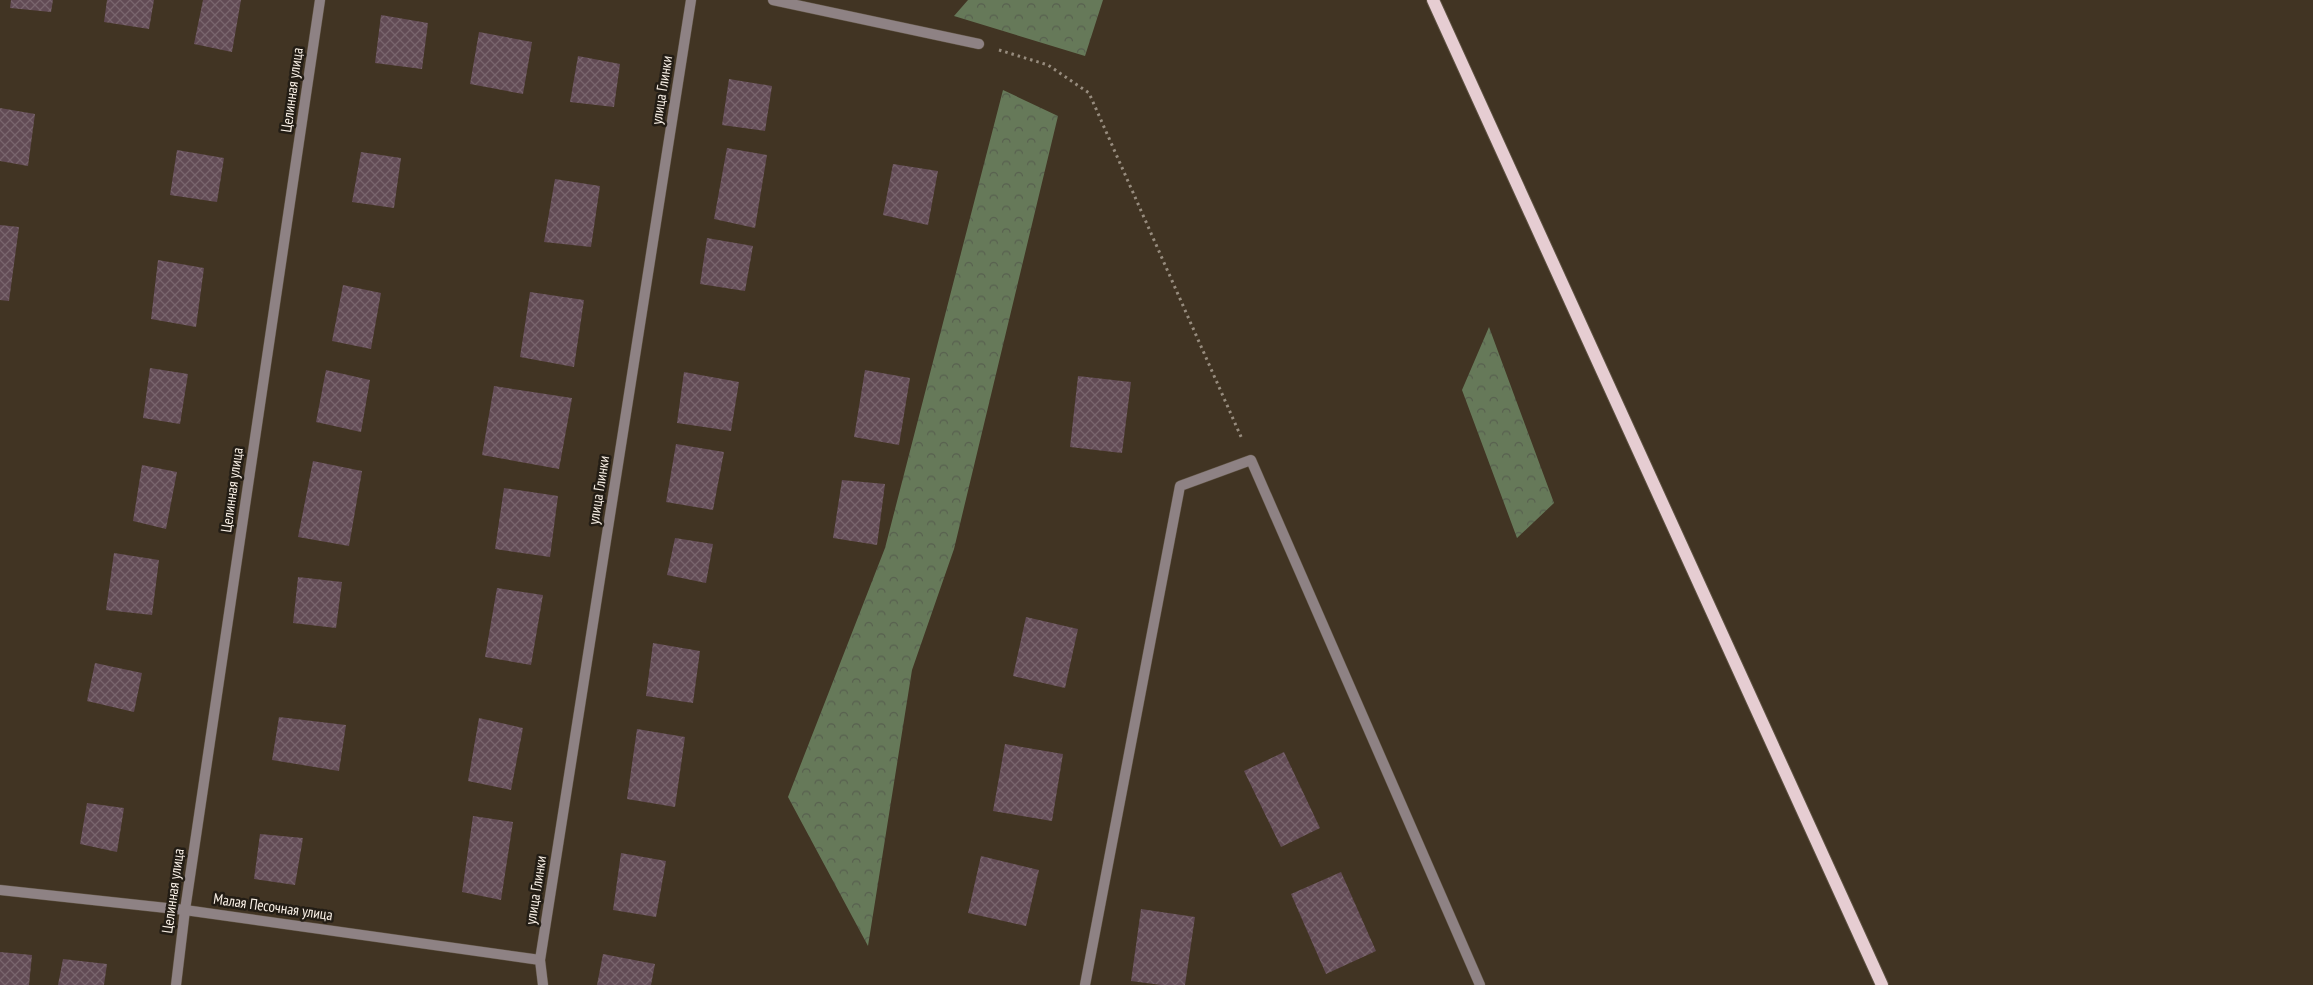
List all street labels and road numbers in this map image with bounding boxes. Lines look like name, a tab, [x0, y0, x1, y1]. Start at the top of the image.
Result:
street label: Целинная улица	[276, 46, 307, 134]
street label: улица Глинки	[647, 54, 676, 126]
street label: Целинная улица	[216, 446, 247, 534]
street label: улица Глинки	[584, 454, 613, 526]
street label: Целинная улица	[157, 847, 188, 935]
street label: улица Глинки	[521, 854, 550, 926]
street label: Малая Песочная улица	[212, 889, 334, 924]

